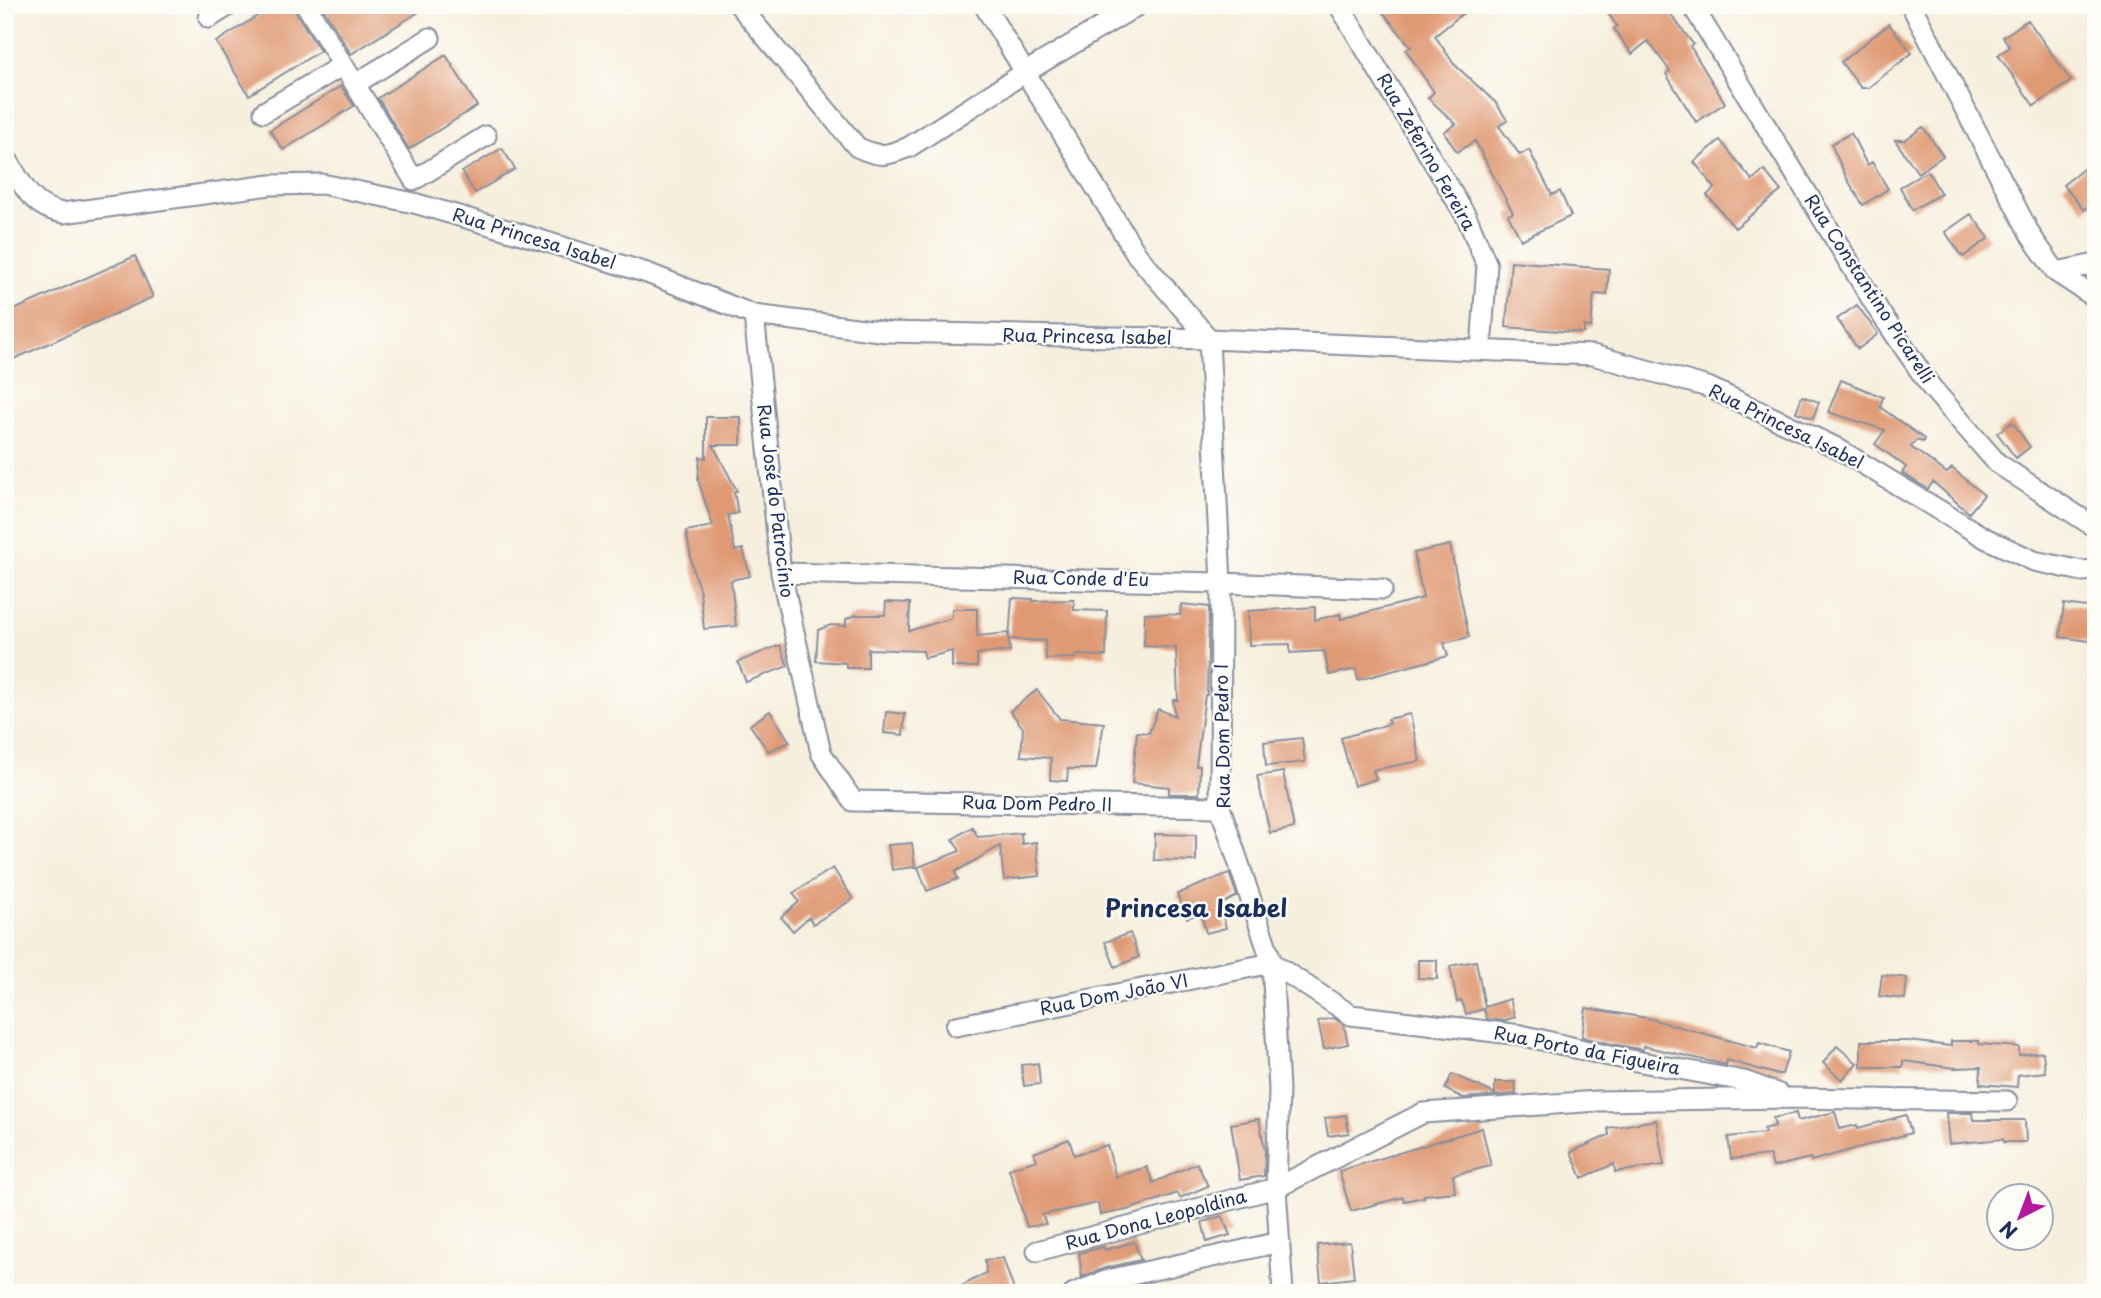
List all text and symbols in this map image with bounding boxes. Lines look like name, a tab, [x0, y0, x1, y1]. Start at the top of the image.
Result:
street label: Rua Zeferino Fereira	[1371, 67, 1484, 236]
street label: Rua Constantino Picarelli	[1799, 188, 1942, 388]
street label: Rua Princesa Isabel	[450, 200, 619, 275]
street label: Rua Princesa Isabel	[1002, 321, 1172, 350]
street label: Rua Princesa Isabel	[1705, 376, 1869, 475]
street label: Rua José do Patrocínio	[751, 403, 802, 599]
street label: Rua Conde d'Eu	[1013, 563, 1149, 592]
street label: Rua Dom Pedro I	[1207, 663, 1236, 809]
street label: Rua Dom Pedro II	[962, 788, 1112, 817]
district label: Princesa Isabel	[1105, 889, 1287, 925]
street label: Rua Dom João VI	[1037, 966, 1190, 1021]
street label: Rua Porto da Figueira	[1492, 1018, 1683, 1081]
street label: Rua Dona Leopoldina	[1062, 1181, 1250, 1256]
north arrow	[1986, 1182, 2056, 1252]
text: N	[1993, 1215, 2023, 1246]

